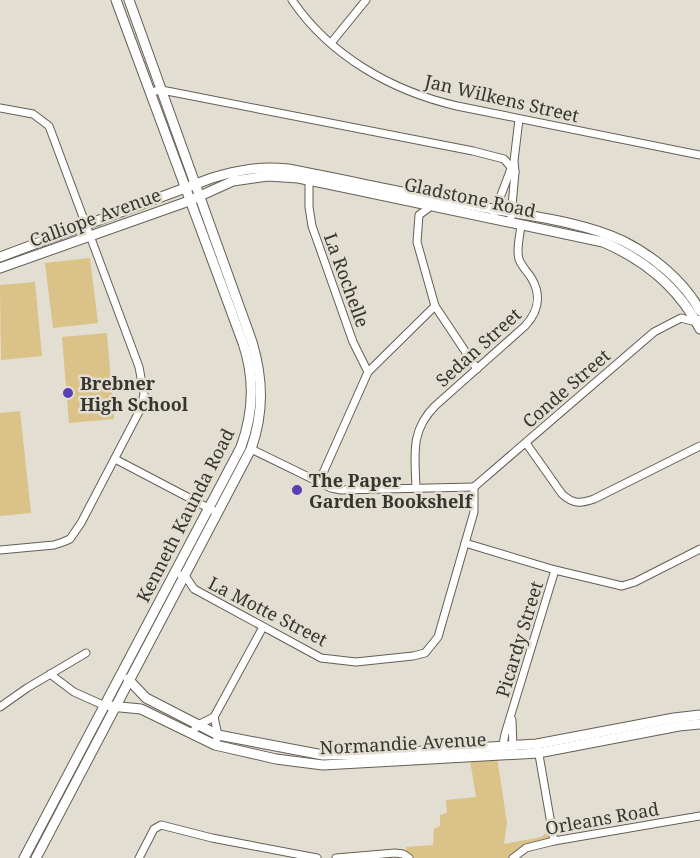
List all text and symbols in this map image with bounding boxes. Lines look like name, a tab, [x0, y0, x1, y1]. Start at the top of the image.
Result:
street label: Jan Wilkens Street	[422, 68, 581, 127]
street label: Gladstone Road	[402, 171, 538, 223]
street label: Calliope Avenue	[26, 182, 164, 252]
street label: La Rochelle	[319, 229, 375, 331]
street label: Sedan Street	[430, 302, 526, 392]
street label: Conde Street	[517, 343, 615, 433]
place label: Brebner High School	[80, 371, 189, 416]
marker: Brebner High School	[61, 386, 75, 400]
street label: Kenneth Kaunda Road	[131, 424, 239, 606]
place label: The Paper Garden Bookshelf	[309, 468, 474, 513]
marker: The Paper Garden Bookshelf	[290, 483, 304, 497]
street label: La Motte Street	[204, 571, 332, 651]
street label: Picardy Street	[490, 578, 548, 700]
street label: Normandie Avenue	[319, 727, 487, 759]
street label: Orleans Road	[543, 796, 661, 840]

